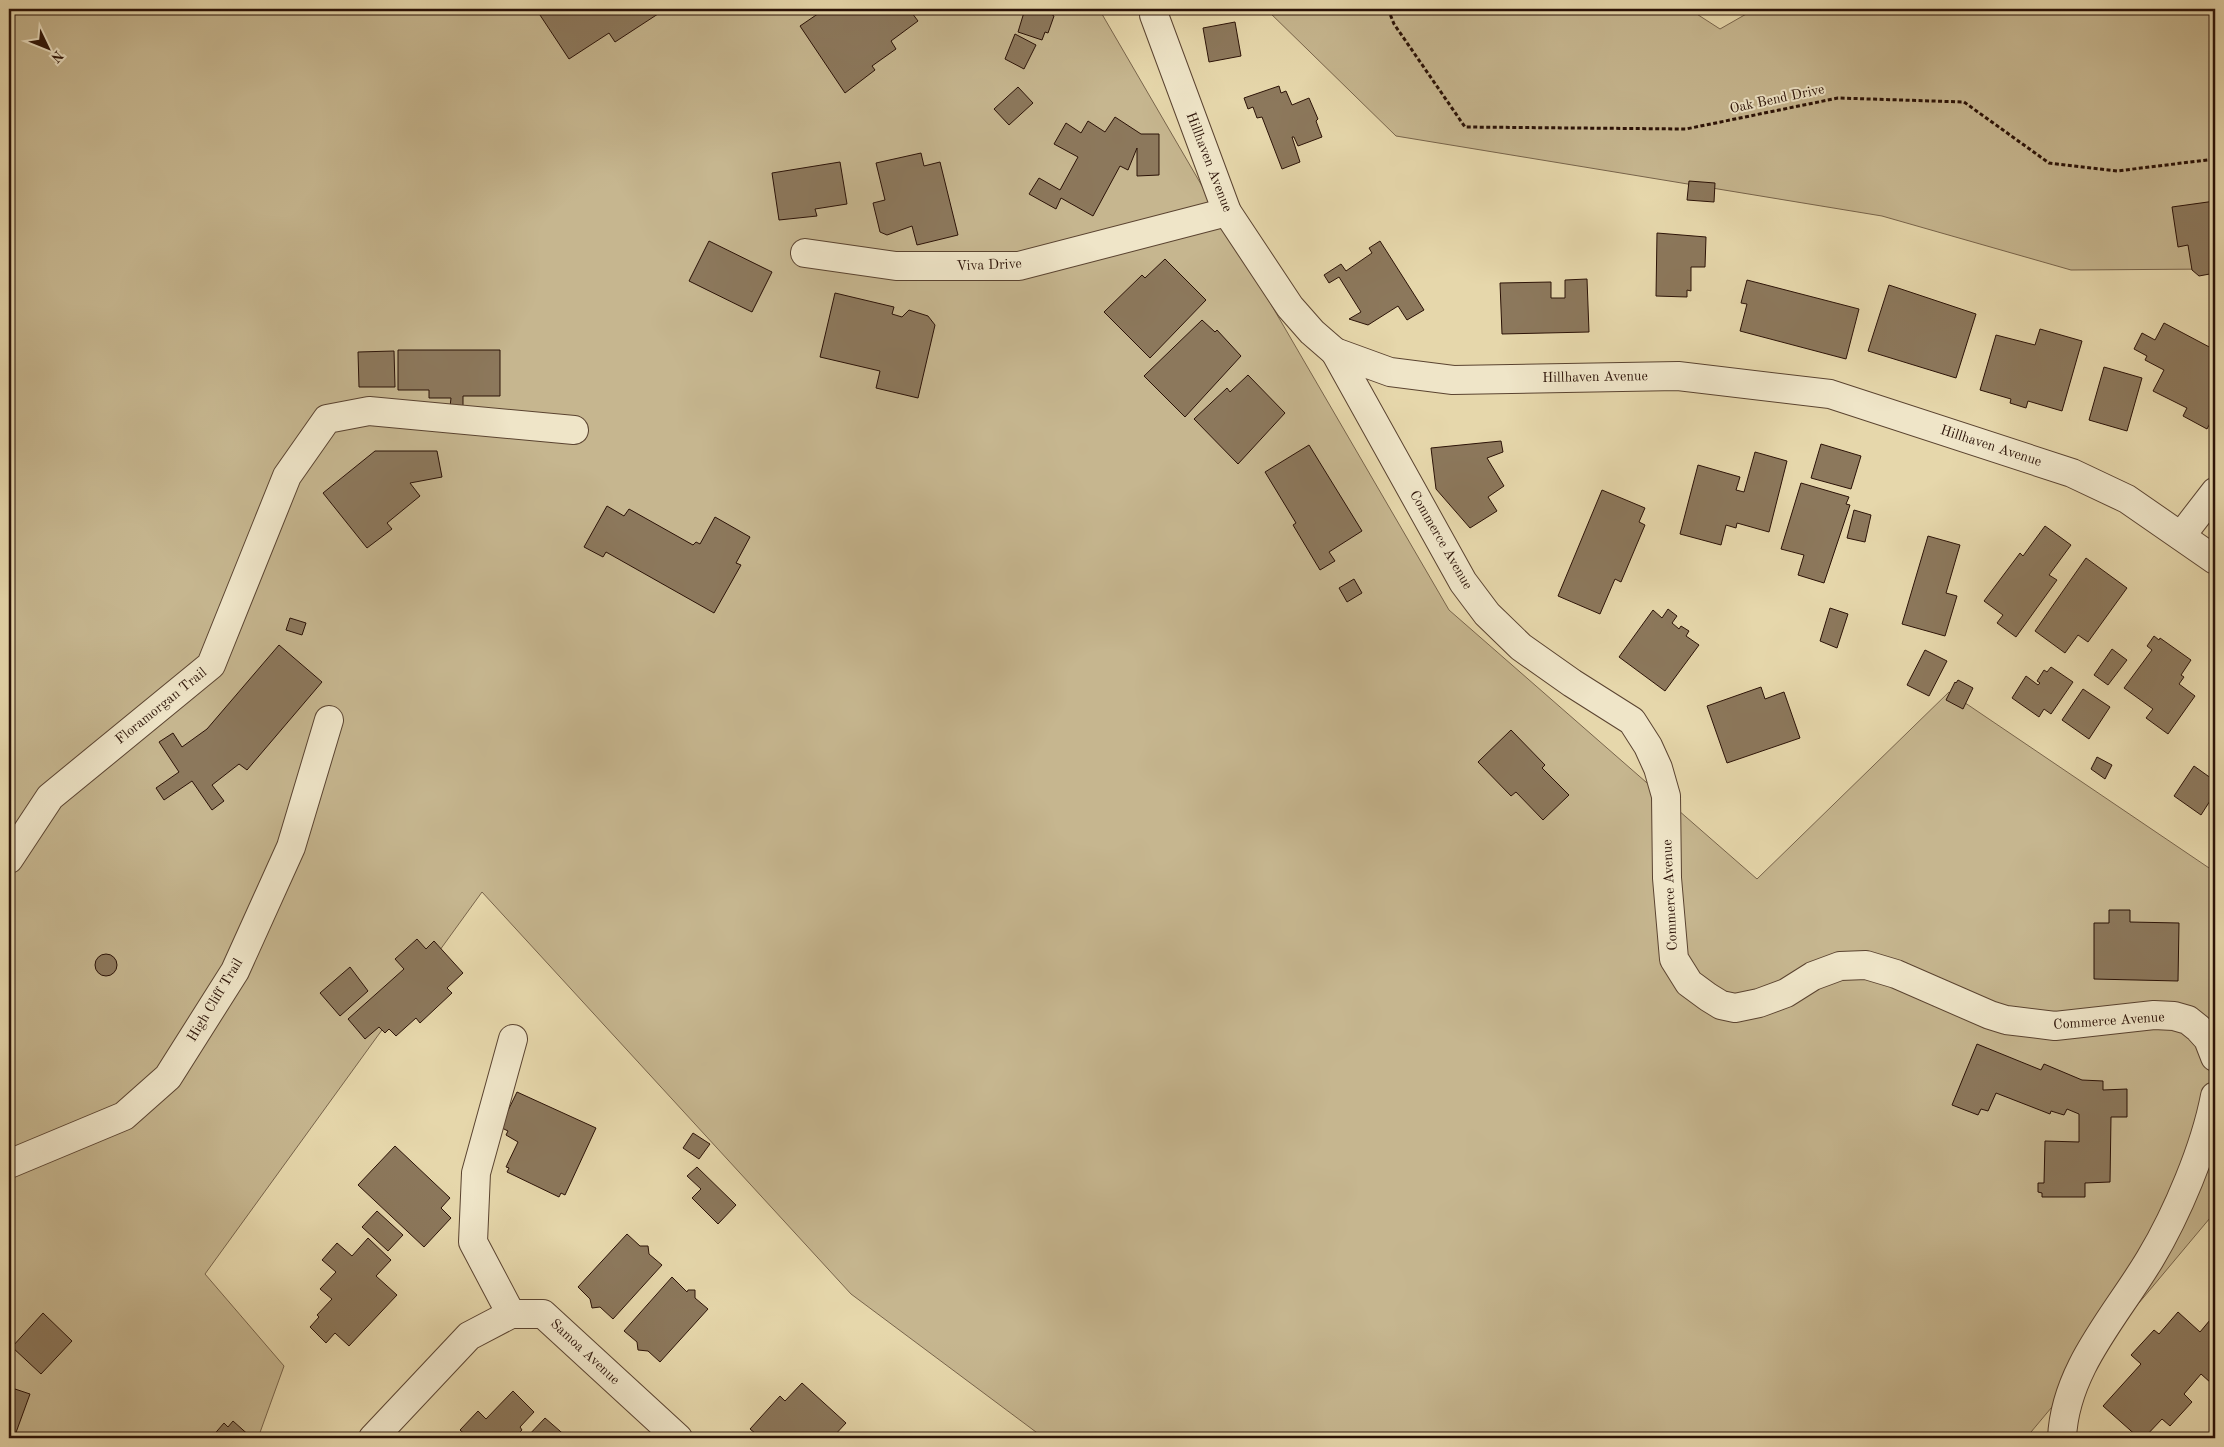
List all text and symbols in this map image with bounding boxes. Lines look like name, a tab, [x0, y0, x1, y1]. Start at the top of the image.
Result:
north arrow	[22, 22, 72, 72]
text: N	[48, 47, 66, 65]
street label: Oak Bend Drive	[1728, 82, 1826, 116]
street label: Hillhaven Avenue	[1184, 110, 1234, 214]
street label: Viva Drive	[956, 257, 1022, 273]
street label: Hillhaven Avenue	[1542, 369, 1648, 385]
street label: Hillhaven Avenue	[1939, 423, 2043, 469]
street label: Commerce Avenue	[1407, 488, 1475, 592]
street label: Floramorgan Trail	[113, 665, 209, 747]
street label: Commerce Avenue	[1660, 839, 1680, 951]
street label: High Cliff Trail	[185, 956, 245, 1044]
street label: Commerce Avenue	[2053, 1010, 2165, 1032]
street label: Samoa Avenue	[548, 1317, 622, 1387]

